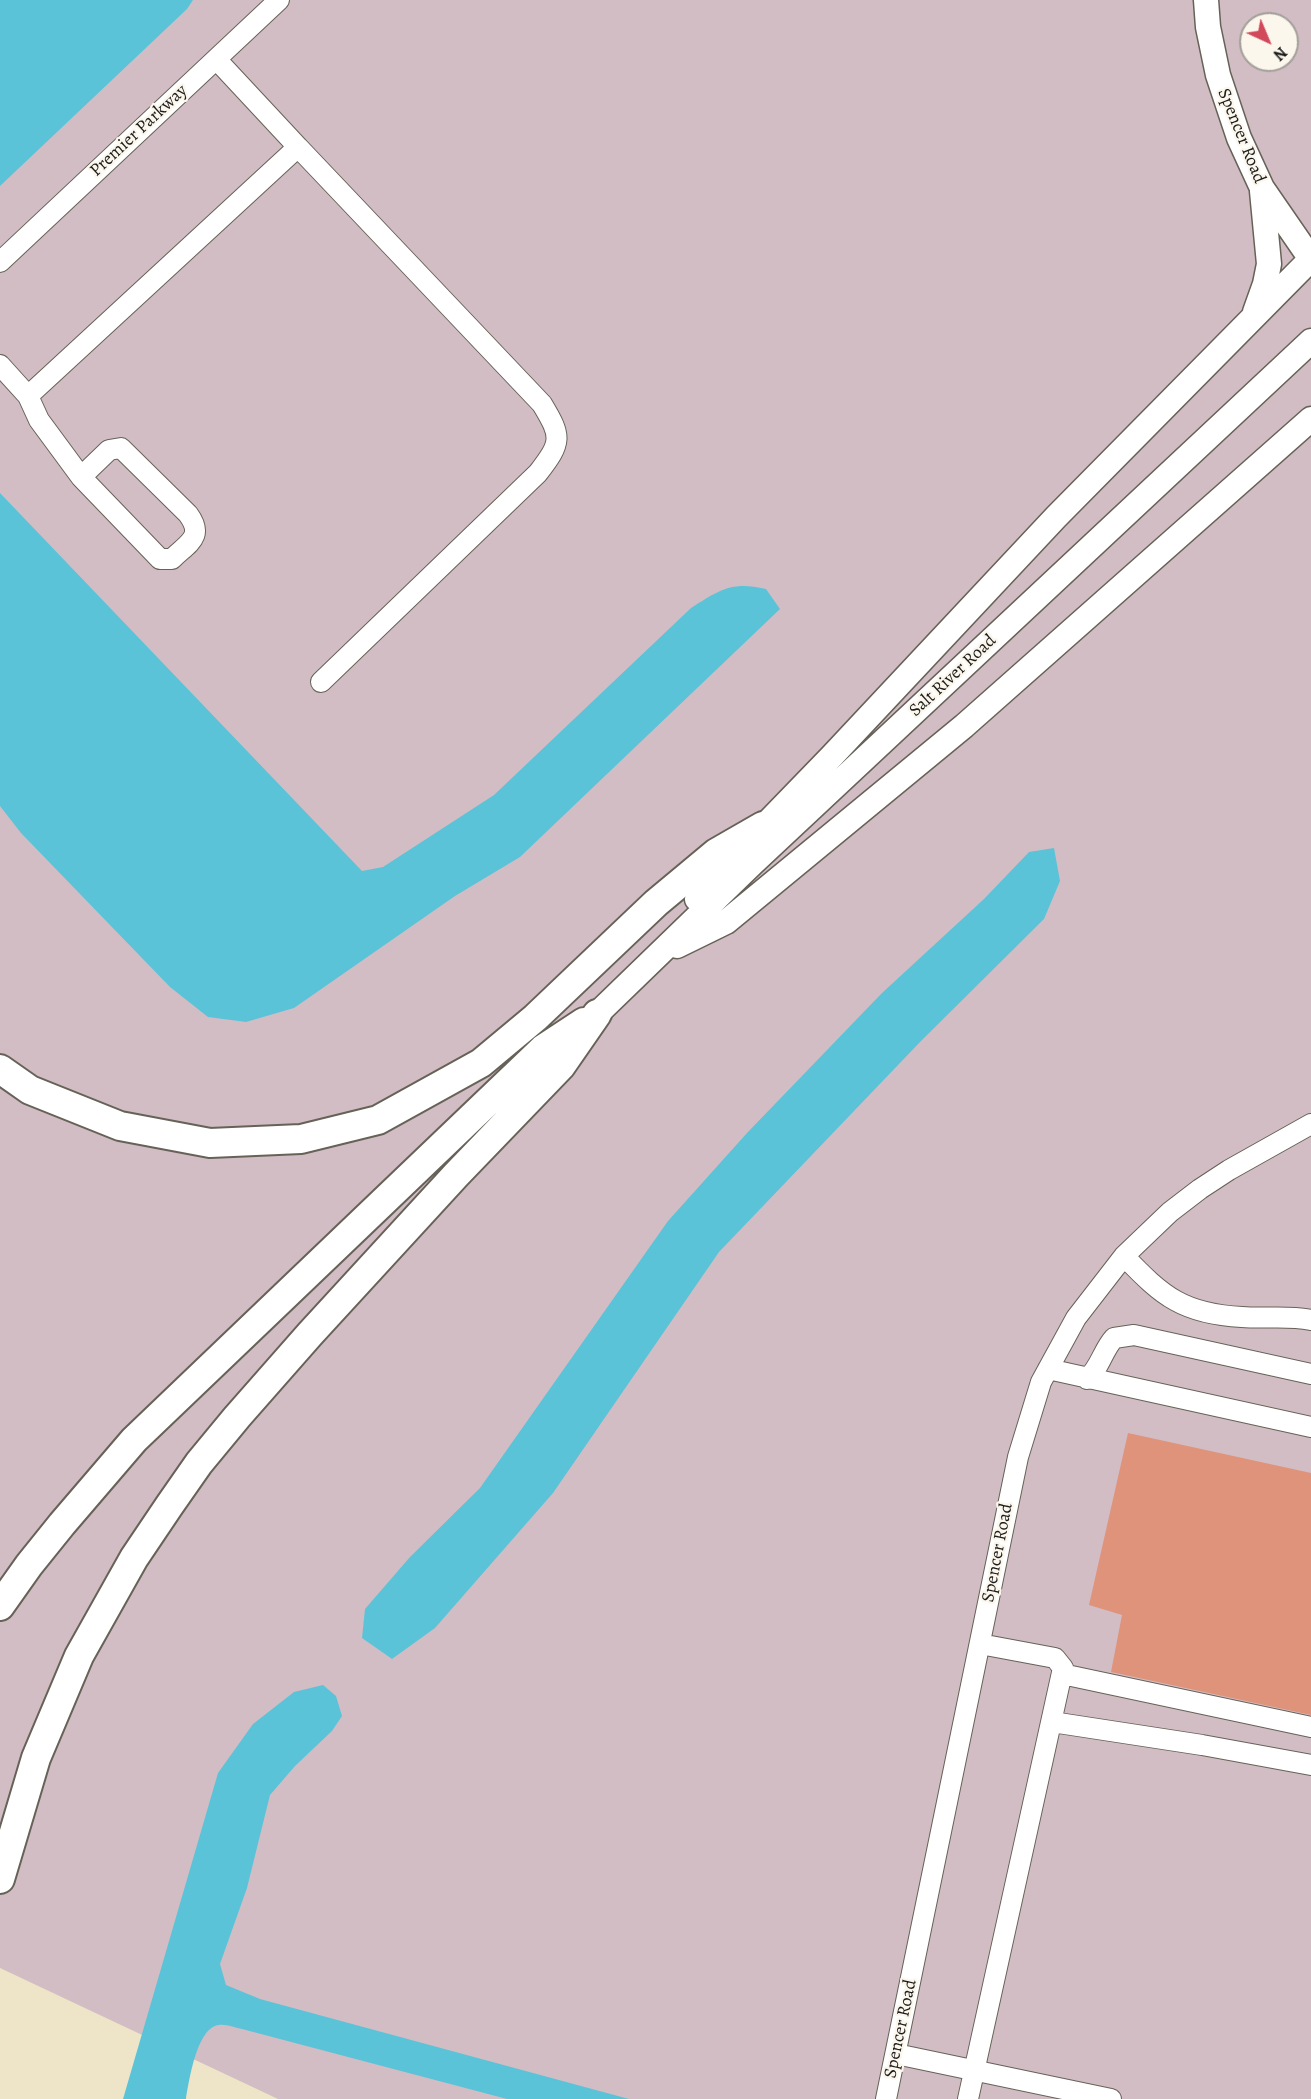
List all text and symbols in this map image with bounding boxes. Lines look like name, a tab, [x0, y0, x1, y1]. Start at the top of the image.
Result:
north arrow	[1239, 12, 1299, 72]
text: N	[1268, 42, 1292, 65]
street label: Premier Parkway	[86, 80, 192, 182]
street label: Spencer Road	[1212, 85, 1270, 187]
street label: Salt River Road	[905, 630, 1001, 722]
street label: Spencer Road	[978, 1502, 1018, 1604]
street label: Spencer Road	[880, 1978, 922, 2080]

